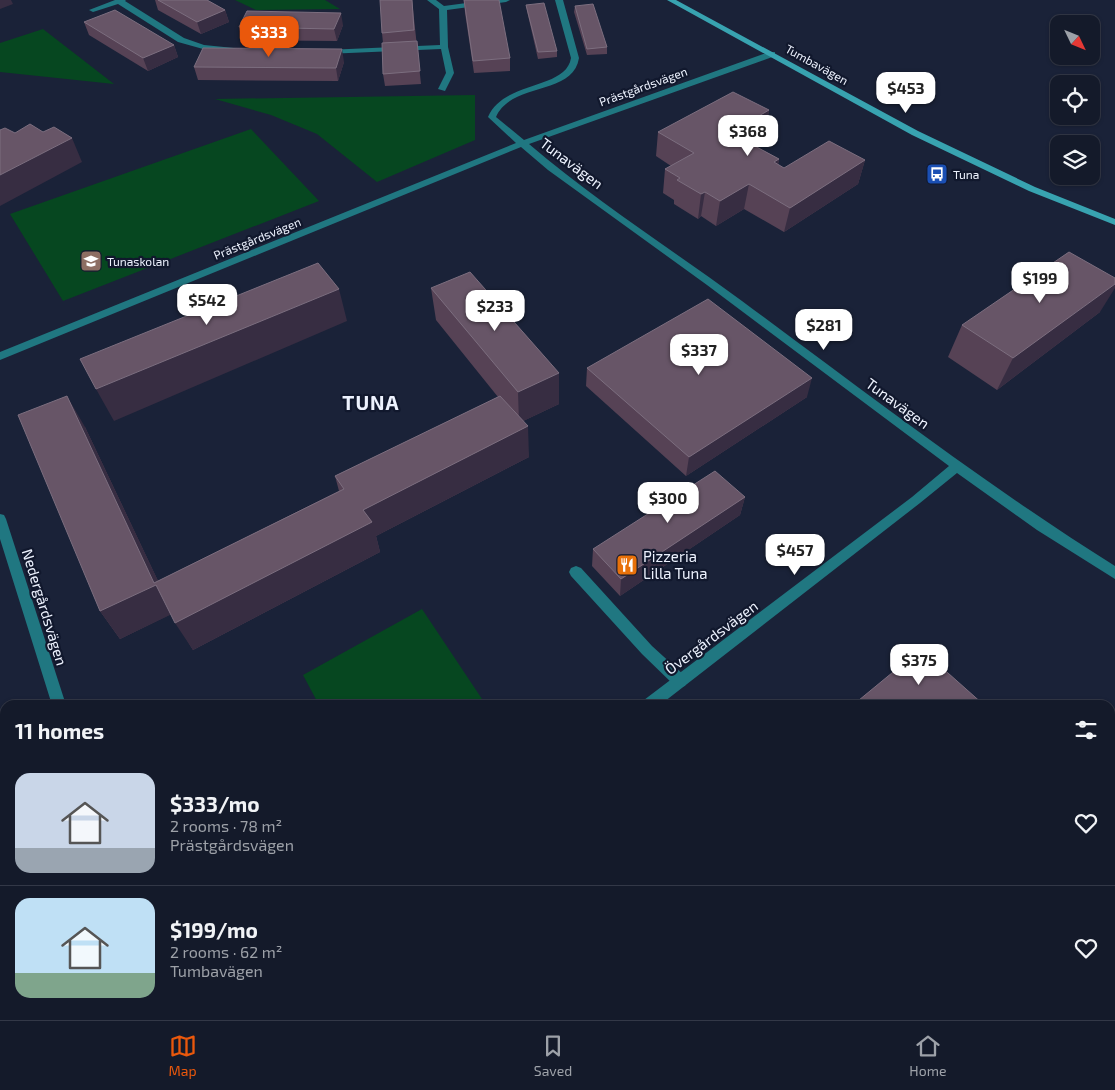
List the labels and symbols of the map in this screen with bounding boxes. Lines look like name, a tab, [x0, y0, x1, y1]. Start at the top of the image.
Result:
pin: $333	[239, 15, 299, 58]
north arrow	[1050, 15, 1100, 65]
street label: Tumbavägen	[783, 41, 851, 87]
street label: Prästgårdsvägen	[597, 64, 689, 108]
pin: $453	[876, 72, 936, 114]
pin: $368	[718, 114, 778, 157]
street label: Tunavägen	[537, 134, 607, 192]
bus stop icon: Tuna	[925, 162, 949, 186]
place label: Tuna	[953, 167, 979, 181]
street label: Prästgårdsvägen	[211, 214, 303, 262]
school or university icon: Tunaskolan	[79, 249, 103, 273]
place label: Tunaskolan	[107, 254, 169, 268]
pin: $199	[1010, 262, 1070, 304]
pin: $542	[177, 284, 237, 326]
pin: $233	[465, 290, 525, 332]
pin: $281	[794, 308, 854, 351]
pin: $337	[669, 334, 729, 376]
street label: Tunavägen	[863, 374, 933, 432]
district label: TUNA	[342, 390, 400, 414]
pin: $300	[638, 482, 698, 524]
pin: $457	[765, 534, 825, 576]
street label: Nedergårdsvägen	[19, 547, 71, 667]
place label: Pizzeria Lilla Tuna	[643, 547, 707, 582]
restaurant icon: Pizzeria Lilla Tuna	[615, 553, 639, 577]
street label: Övergårdsvägen	[661, 596, 761, 678]
pin: $375	[889, 644, 949, 686]

